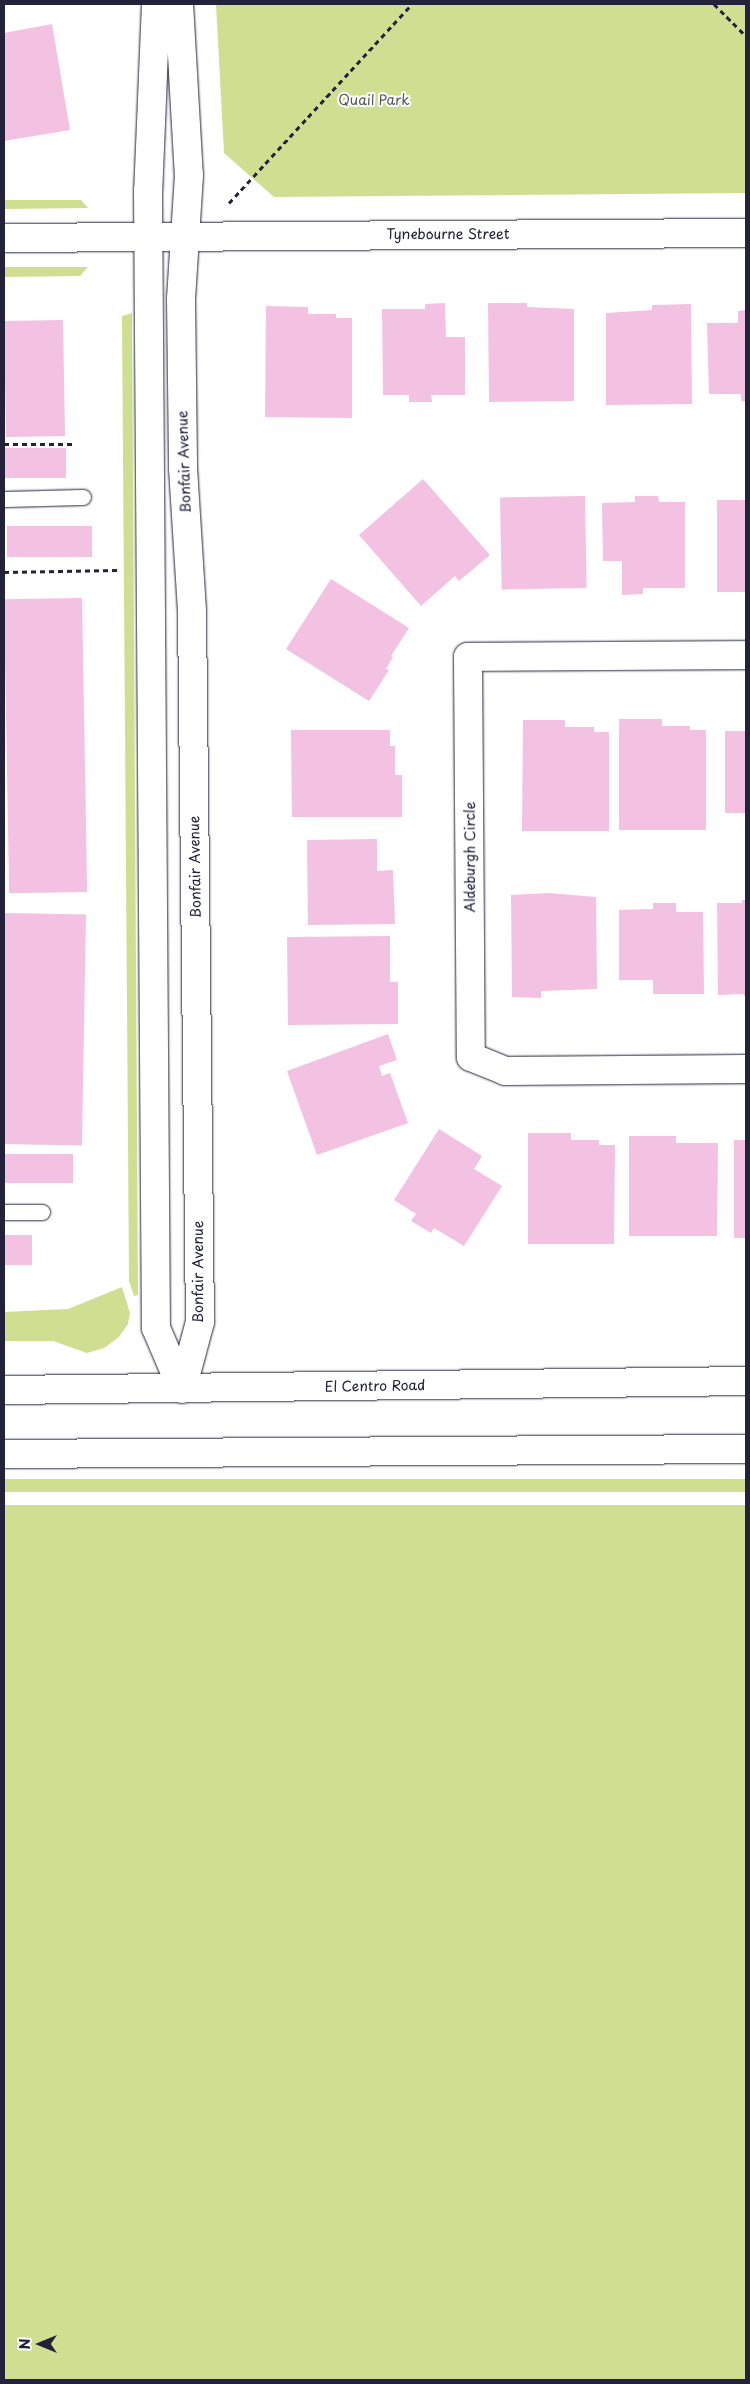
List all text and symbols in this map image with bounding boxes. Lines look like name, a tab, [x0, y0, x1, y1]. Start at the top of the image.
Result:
park label: Quail Park	[338, 92, 410, 108]
street label: Tynebourne Street	[386, 226, 510, 242]
street label: Bonfair Avenue	[174, 410, 194, 514]
street label: Aldeburgh Circle	[462, 801, 478, 913]
street label: Bonfair Avenue	[186, 815, 204, 919]
street label: Bonfair Avenue	[190, 1221, 206, 1323]
street label: El Centro Road	[324, 1377, 426, 1395]
north arrow	[15, 2319, 65, 2369]
text: N	[14, 2338, 35, 2350]

